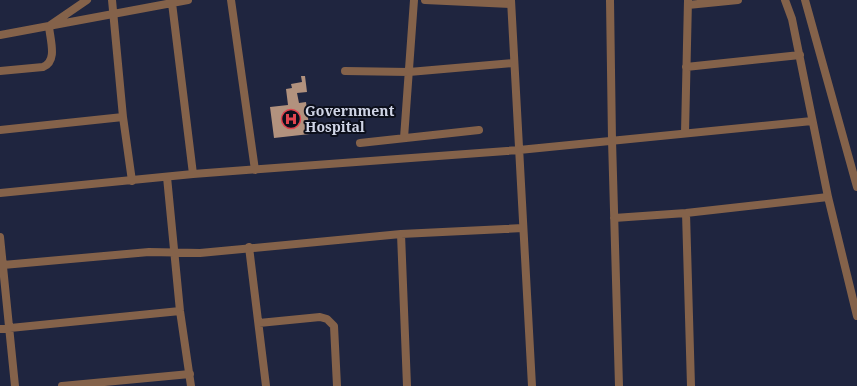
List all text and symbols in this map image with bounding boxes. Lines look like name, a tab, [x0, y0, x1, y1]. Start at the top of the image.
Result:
place label: Government Hospital	[305, 101, 395, 136]
hospital icon: Government Hospital	[280, 108, 302, 130]

